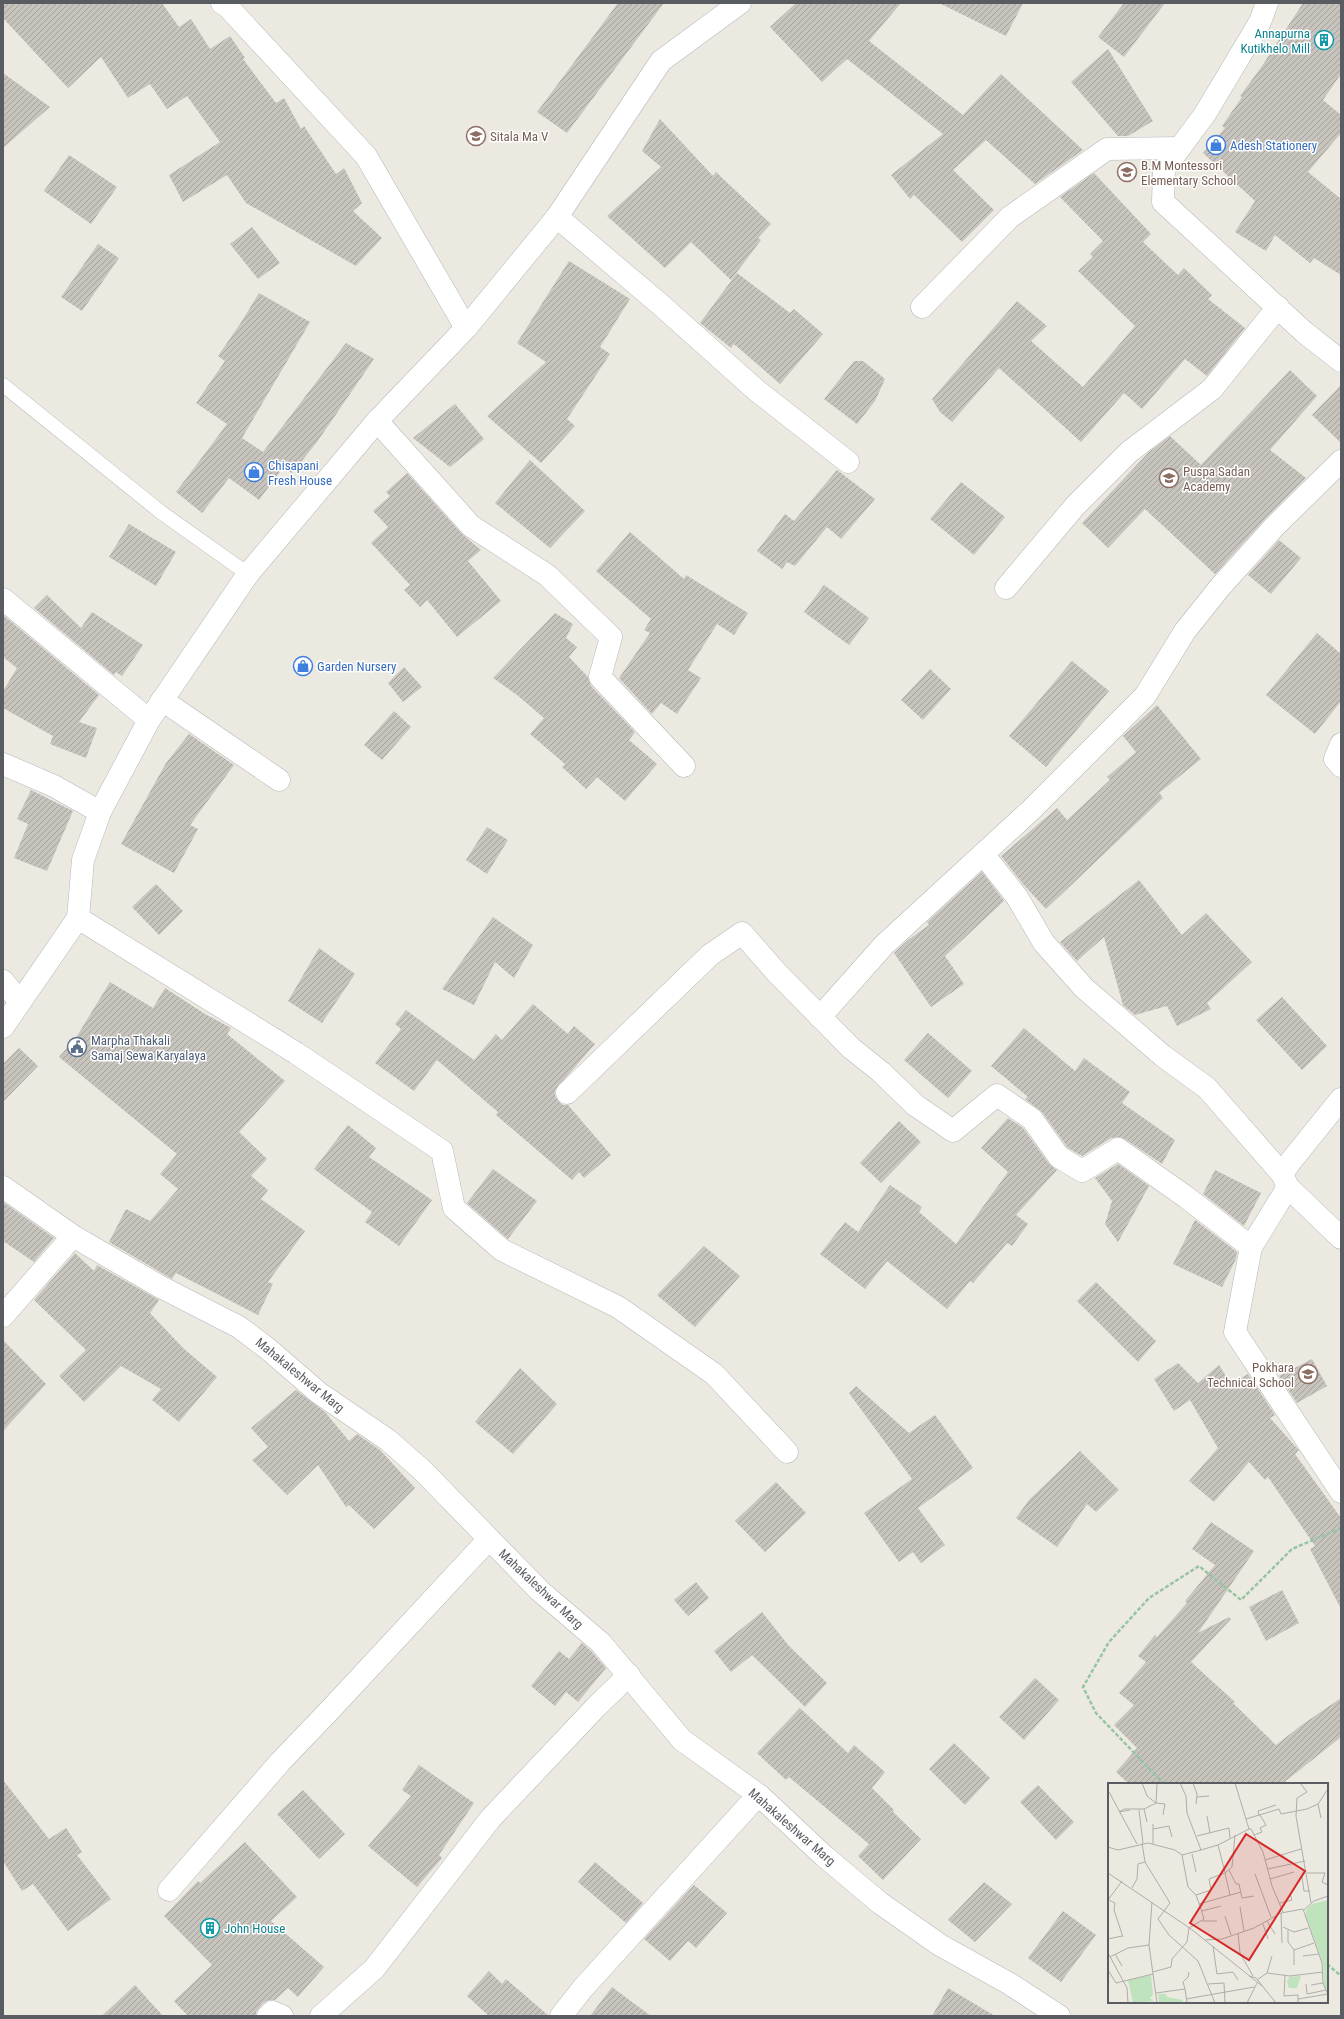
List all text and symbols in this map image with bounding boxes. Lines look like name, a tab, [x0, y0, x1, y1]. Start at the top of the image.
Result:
place label: Annapurna Kutikhelo Mill	[1240, 26, 1310, 56]
building icon: Annapurna Kutikhelo Mill	[1313, 29, 1335, 51]
school or university icon: Sitala Ma V	[465, 125, 487, 147]
place label: Sitala Ma V	[490, 129, 549, 144]
shop icon: Adesh Stationery	[1205, 134, 1227, 156]
place label: Adesh Stationery	[1230, 138, 1318, 153]
place label: B.M Montessori Elementary School	[1141, 158, 1236, 188]
school or university icon: B.M Montessori Elementary School	[1116, 161, 1138, 183]
place label: Chisapani Fresh House	[268, 458, 332, 488]
shop icon: Chisapani Fresh House	[243, 461, 265, 483]
place label: Puspa Sadan Academy	[1183, 464, 1250, 494]
school or university icon: Puspa Sadan Academy	[1158, 467, 1180, 489]
shop icon: Garden Nursery	[292, 655, 314, 677]
place label: Garden Nursery	[317, 659, 397, 674]
place label: Marpha Thakali Samaj Sewa Karyalaya	[91, 1033, 206, 1063]
public building icon: Marpha Thakali Samaj Sewa Karyalaya	[66, 1036, 88, 1058]
street label: Mahakaleshwar Marg	[253, 1335, 347, 1415]
place label: Pokhara Technical School	[1207, 1360, 1294, 1390]
school or university icon: Pokhara Technical School	[1297, 1363, 1319, 1385]
street label: Mahakaleshwar Marg	[496, 1546, 586, 1632]
inset map	[1108, 1783, 1328, 2003]
street label: Mahakaleshwar Marg	[746, 1785, 838, 1869]
building icon: John House	[199, 1917, 221, 1939]
place label: John House	[224, 1921, 285, 1936]

